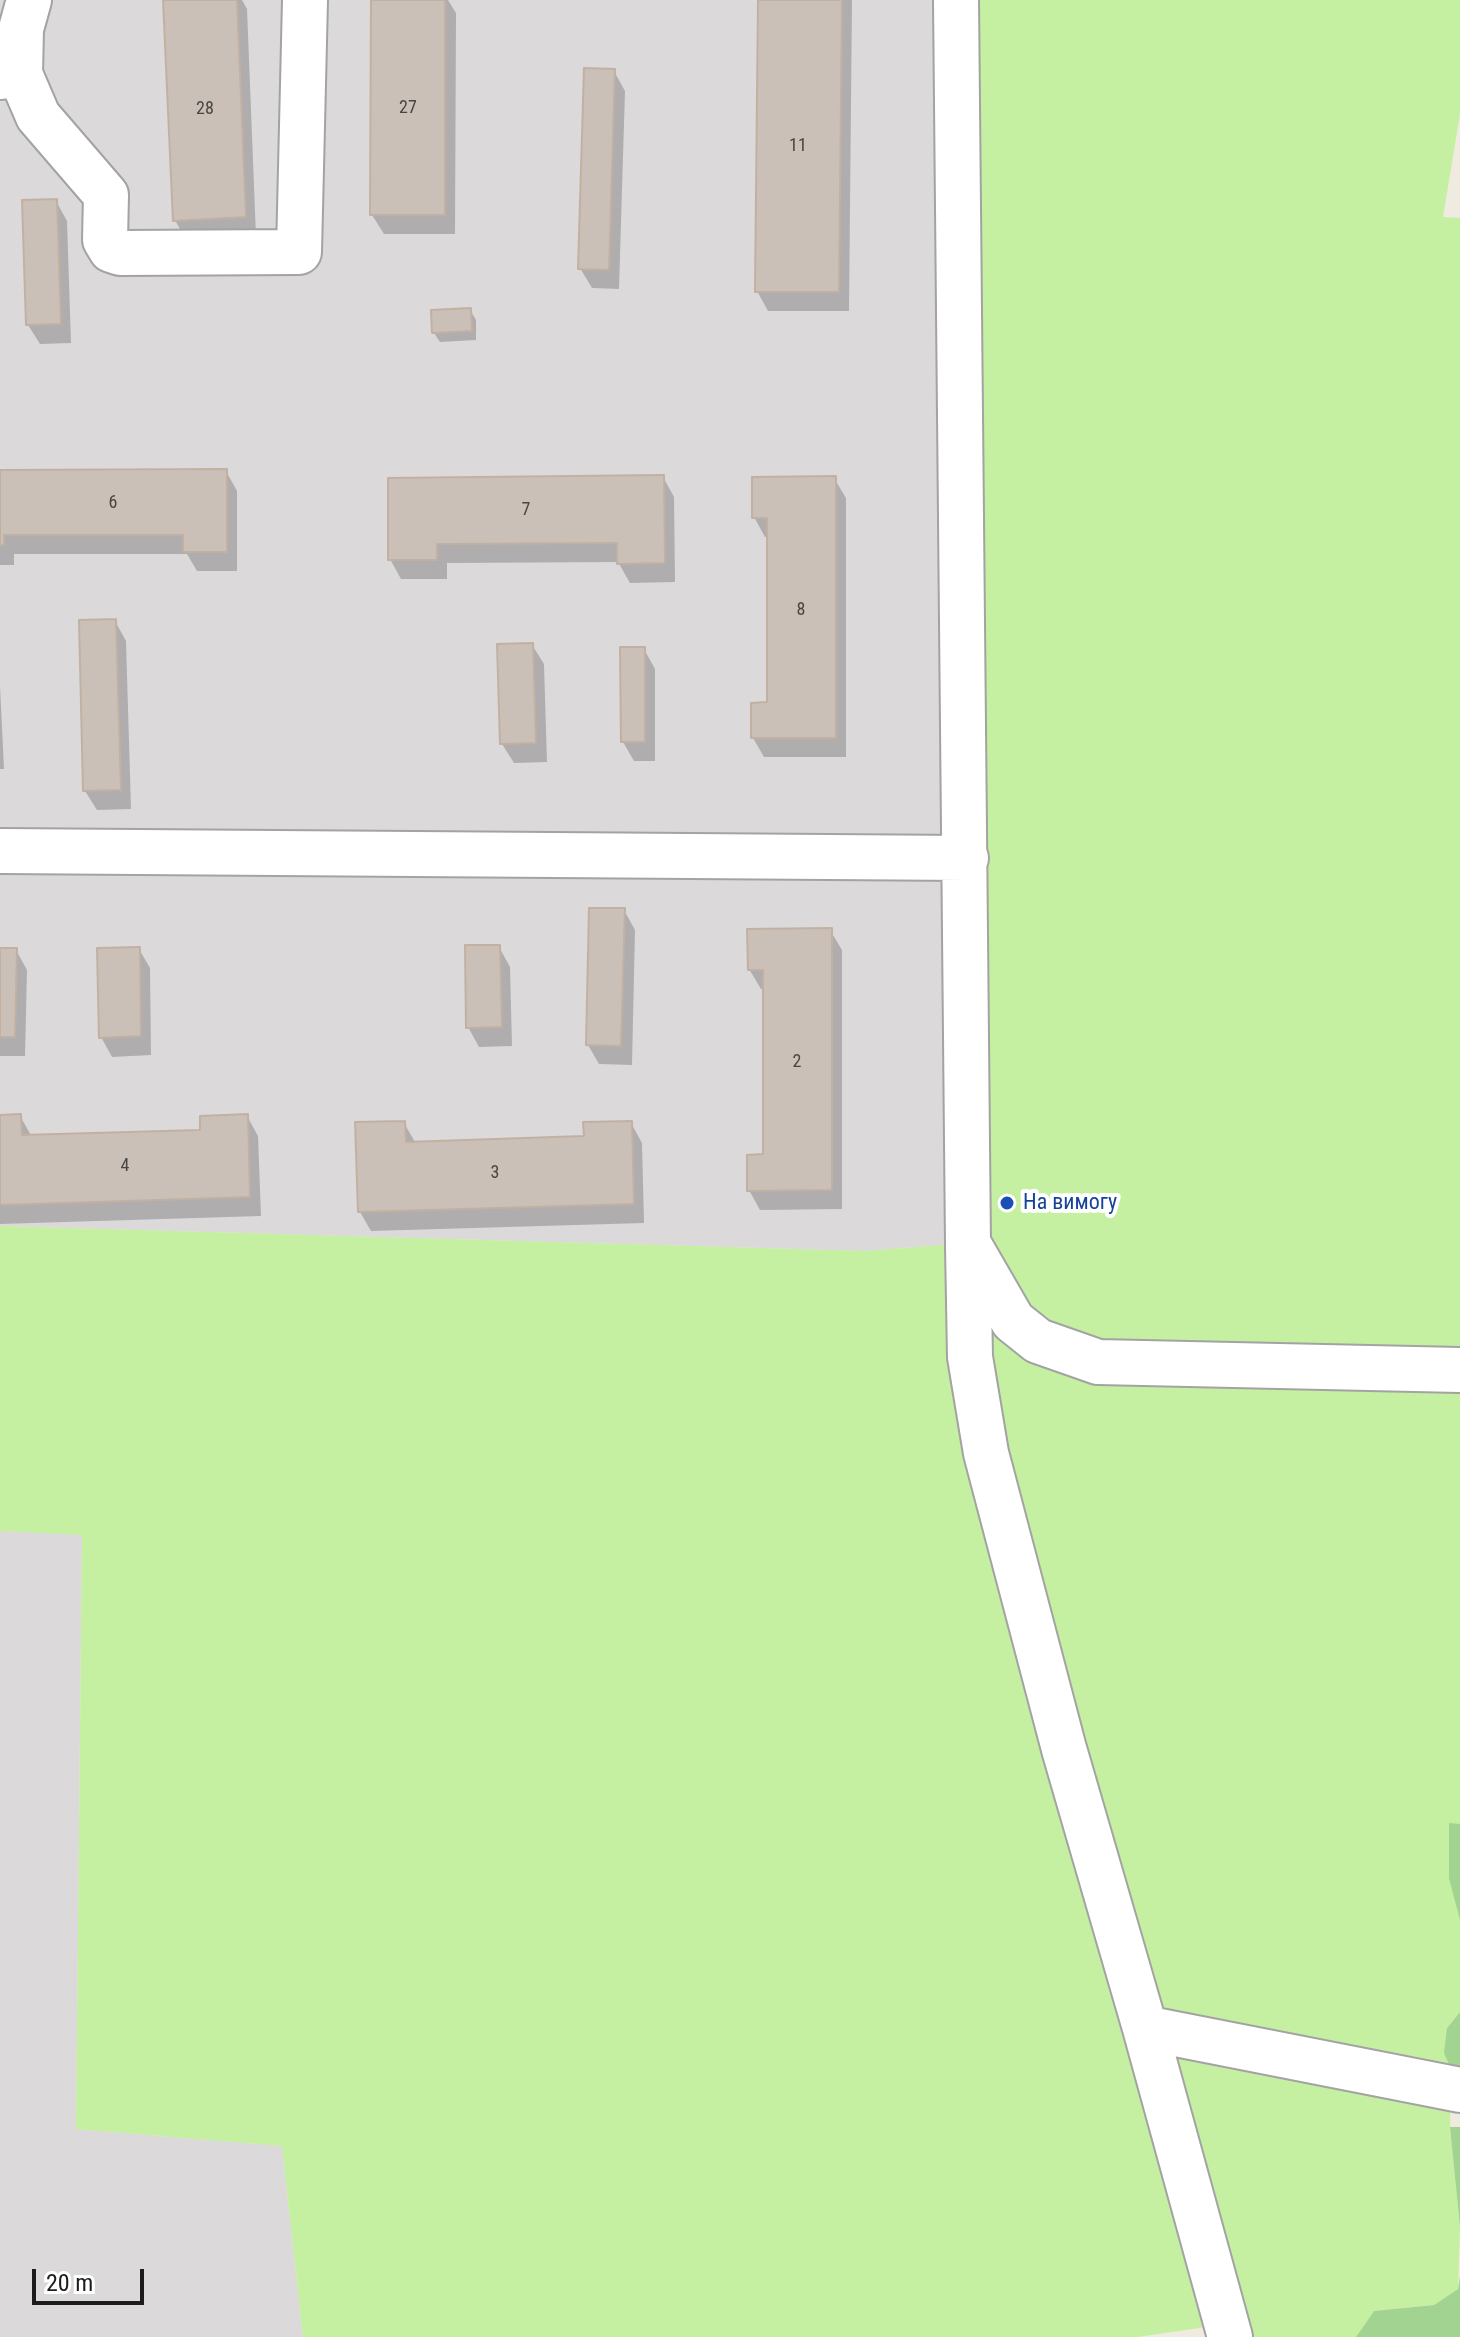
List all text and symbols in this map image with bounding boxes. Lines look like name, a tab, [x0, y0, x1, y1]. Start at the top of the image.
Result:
house number: 27	[399, 97, 417, 119]
house number: 28	[196, 98, 214, 120]
house number: 11	[789, 135, 807, 157]
house number: 6	[109, 492, 117, 514]
house number: 7	[522, 499, 530, 521]
house number: 8	[797, 599, 805, 621]
house number: 2	[793, 1051, 801, 1073]
house number: 4	[121, 1155, 129, 1177]
house number: 3	[491, 1162, 499, 1184]
place label: На вимогу	[1023, 1190, 1117, 1216]
marker: На вимогу	[998, 1194, 1016, 1212]
scale bar	[36, 2253, 148, 2303]
text: 20 m	[46, 2269, 93, 2297]

